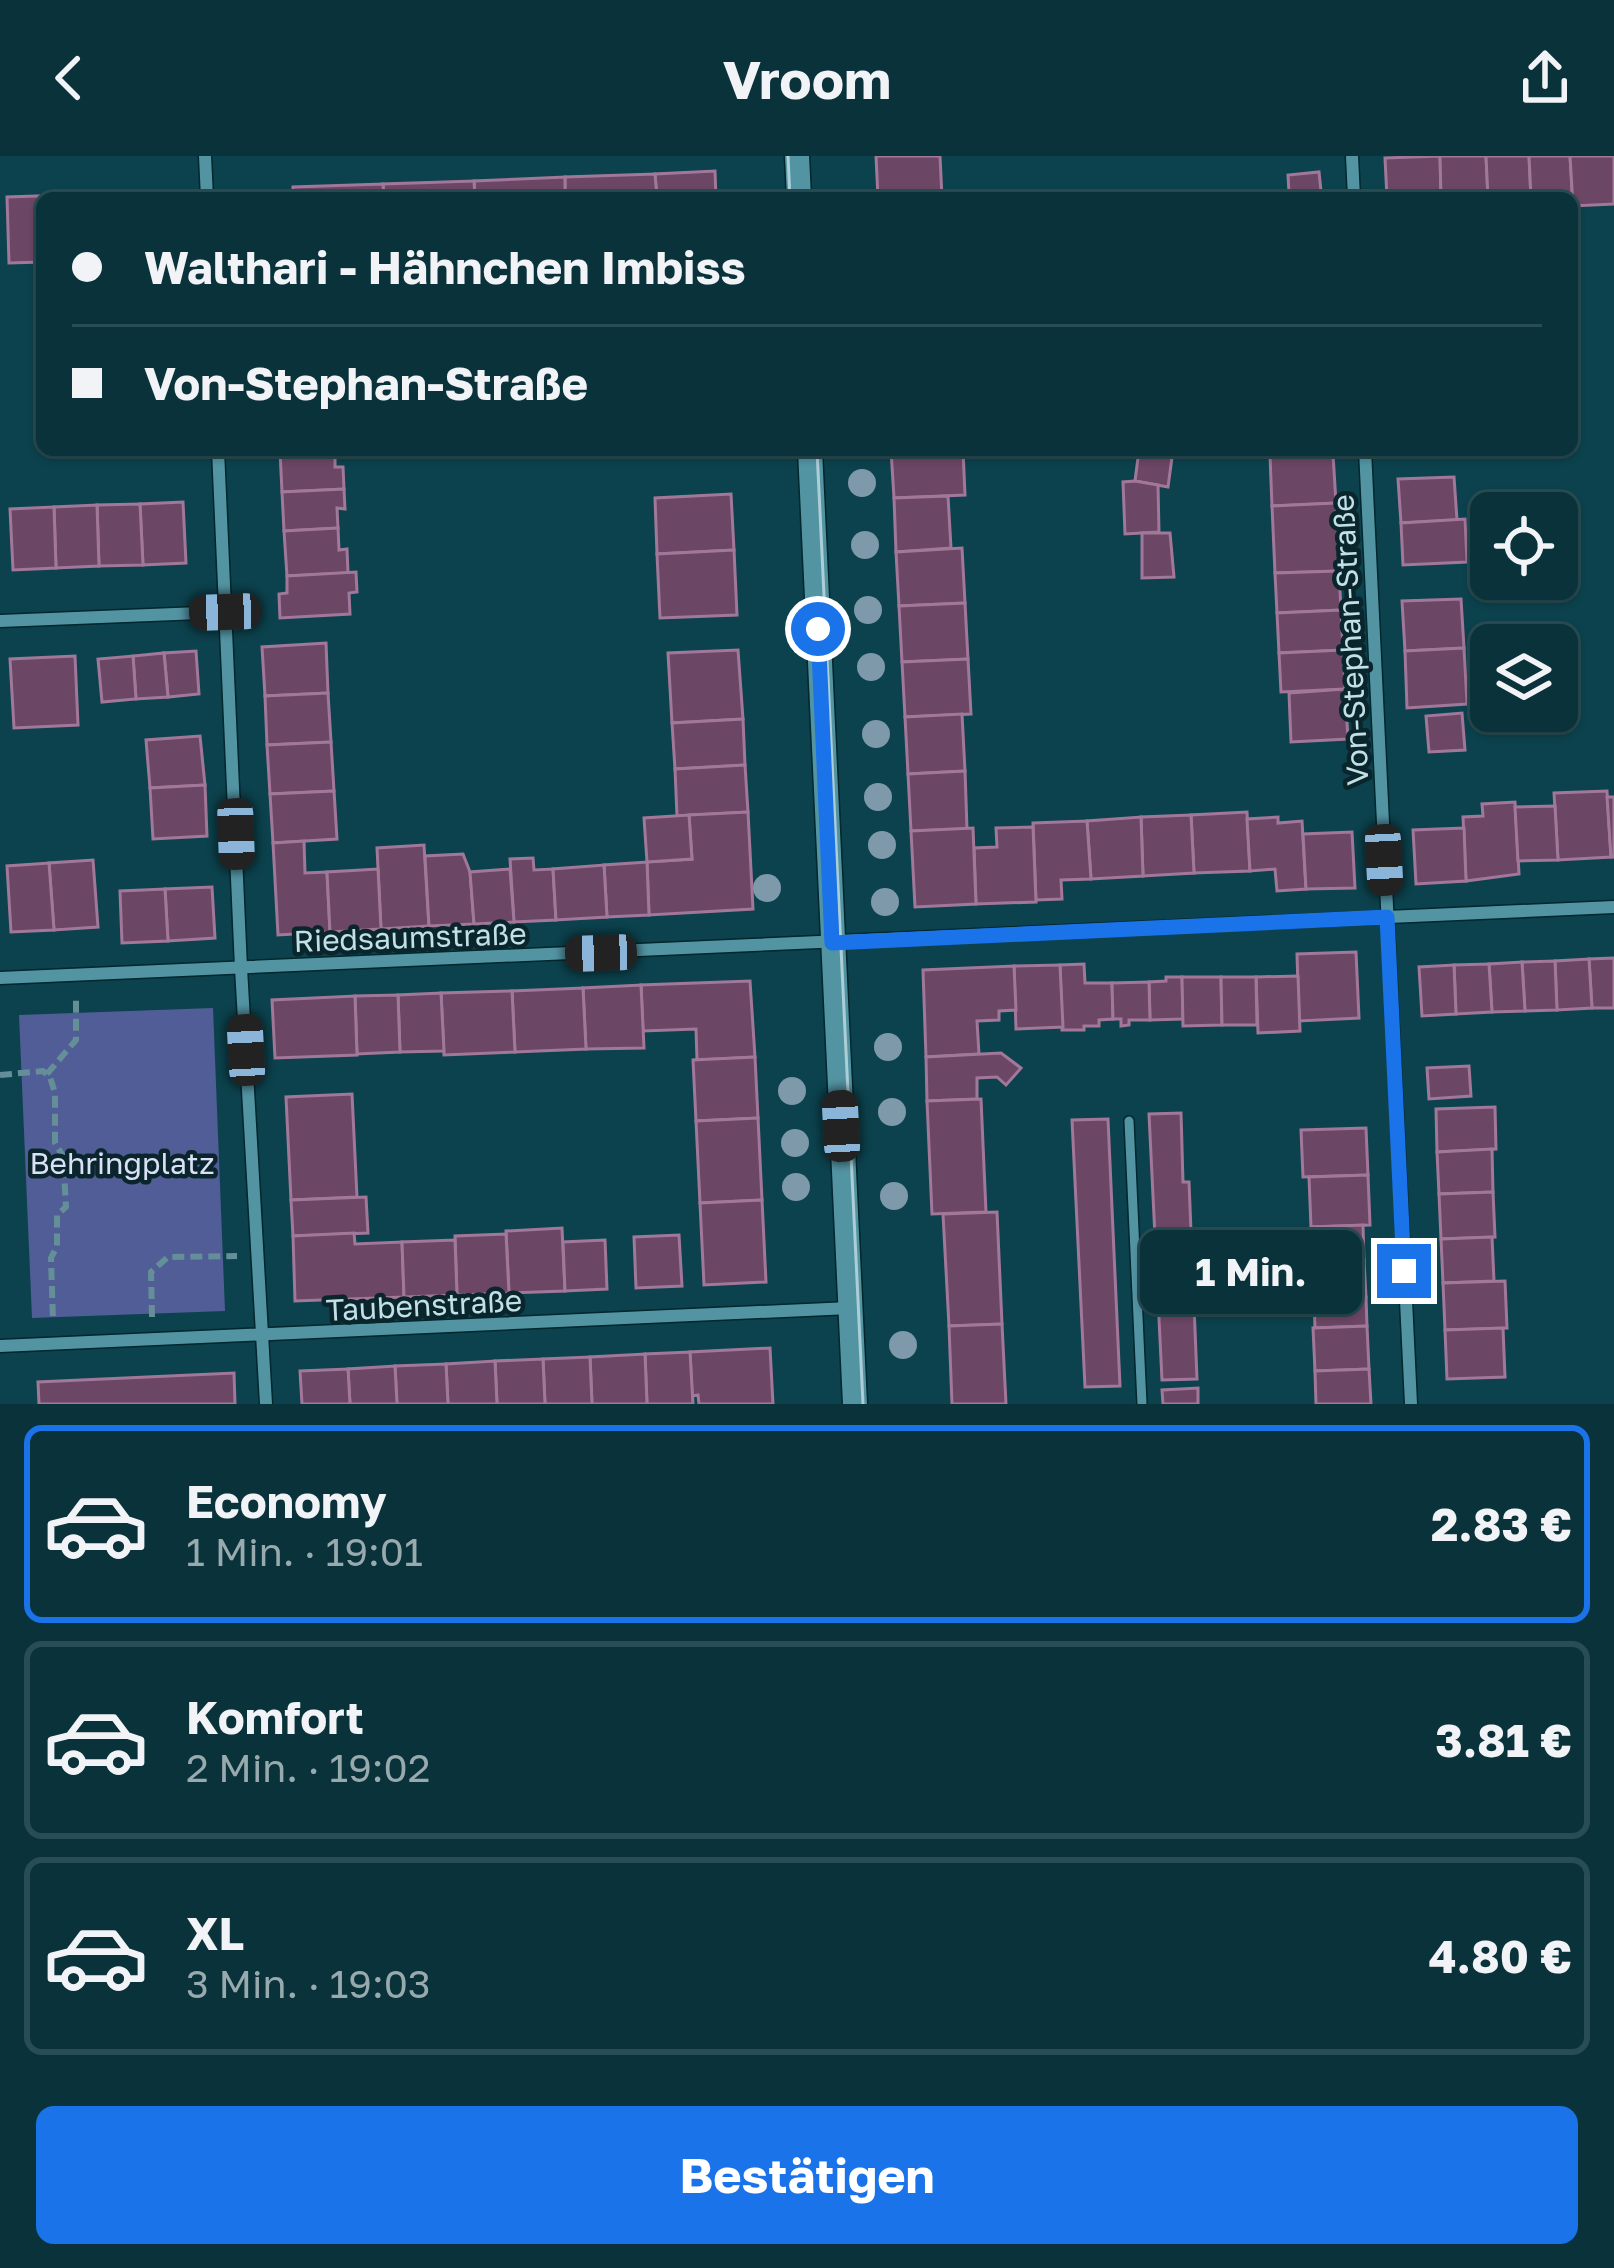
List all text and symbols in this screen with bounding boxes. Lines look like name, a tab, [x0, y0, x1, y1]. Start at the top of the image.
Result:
icon: back	[36, 45, 102, 111]
icon: share	[1512, 45, 1578, 111]
text: Vroom	[723, 46, 891, 111]
text: Walthari - Hähnchen Imbiss	[144, 240, 746, 294]
text: Von-Stephan-Straße	[144, 356, 588, 410]
map controls	[1470, 492, 1578, 732]
button: locate	[1470, 492, 1578, 600]
street label: Von-Stephan-Straße	[1324, 493, 1376, 787]
car	[188, 593, 262, 631]
route start	[791, 602, 845, 656]
button: layers	[1470, 624, 1578, 732]
car	[217, 797, 255, 871]
car	[1364, 823, 1404, 897]
street label: Riedsaumstraße	[293, 915, 527, 959]
car	[564, 934, 638, 972]
car	[226, 1013, 266, 1087]
car	[821, 1089, 861, 1163]
park label: Behringplatz	[29, 1145, 215, 1181]
callout: 1 Min.	[1140, 1229, 1362, 1313]
route end	[1377, 1244, 1431, 1298]
text: 1 Min.	[1195, 1248, 1307, 1295]
street label: Taubenstraße	[325, 1282, 523, 1328]
icon: car	[42, 1470, 150, 1578]
text: Economy	[186, 1474, 387, 1528]
text: 2.83 €	[1431, 1497, 1572, 1551]
text: 1 Min. · 19:01	[186, 1528, 423, 1575]
icon: car	[42, 1686, 150, 1794]
text: Komfort	[186, 1690, 364, 1744]
text: 3.81 €	[1435, 1713, 1572, 1767]
text: 2 Min. · 19:02	[186, 1744, 430, 1791]
icon: car	[42, 1902, 150, 2010]
text: XL	[186, 1906, 244, 1960]
text: 4.80 €	[1428, 1929, 1572, 1983]
text: 3 Min. · 19:03	[186, 1960, 431, 2007]
button: Bestätigen	[36, 2106, 1578, 2244]

